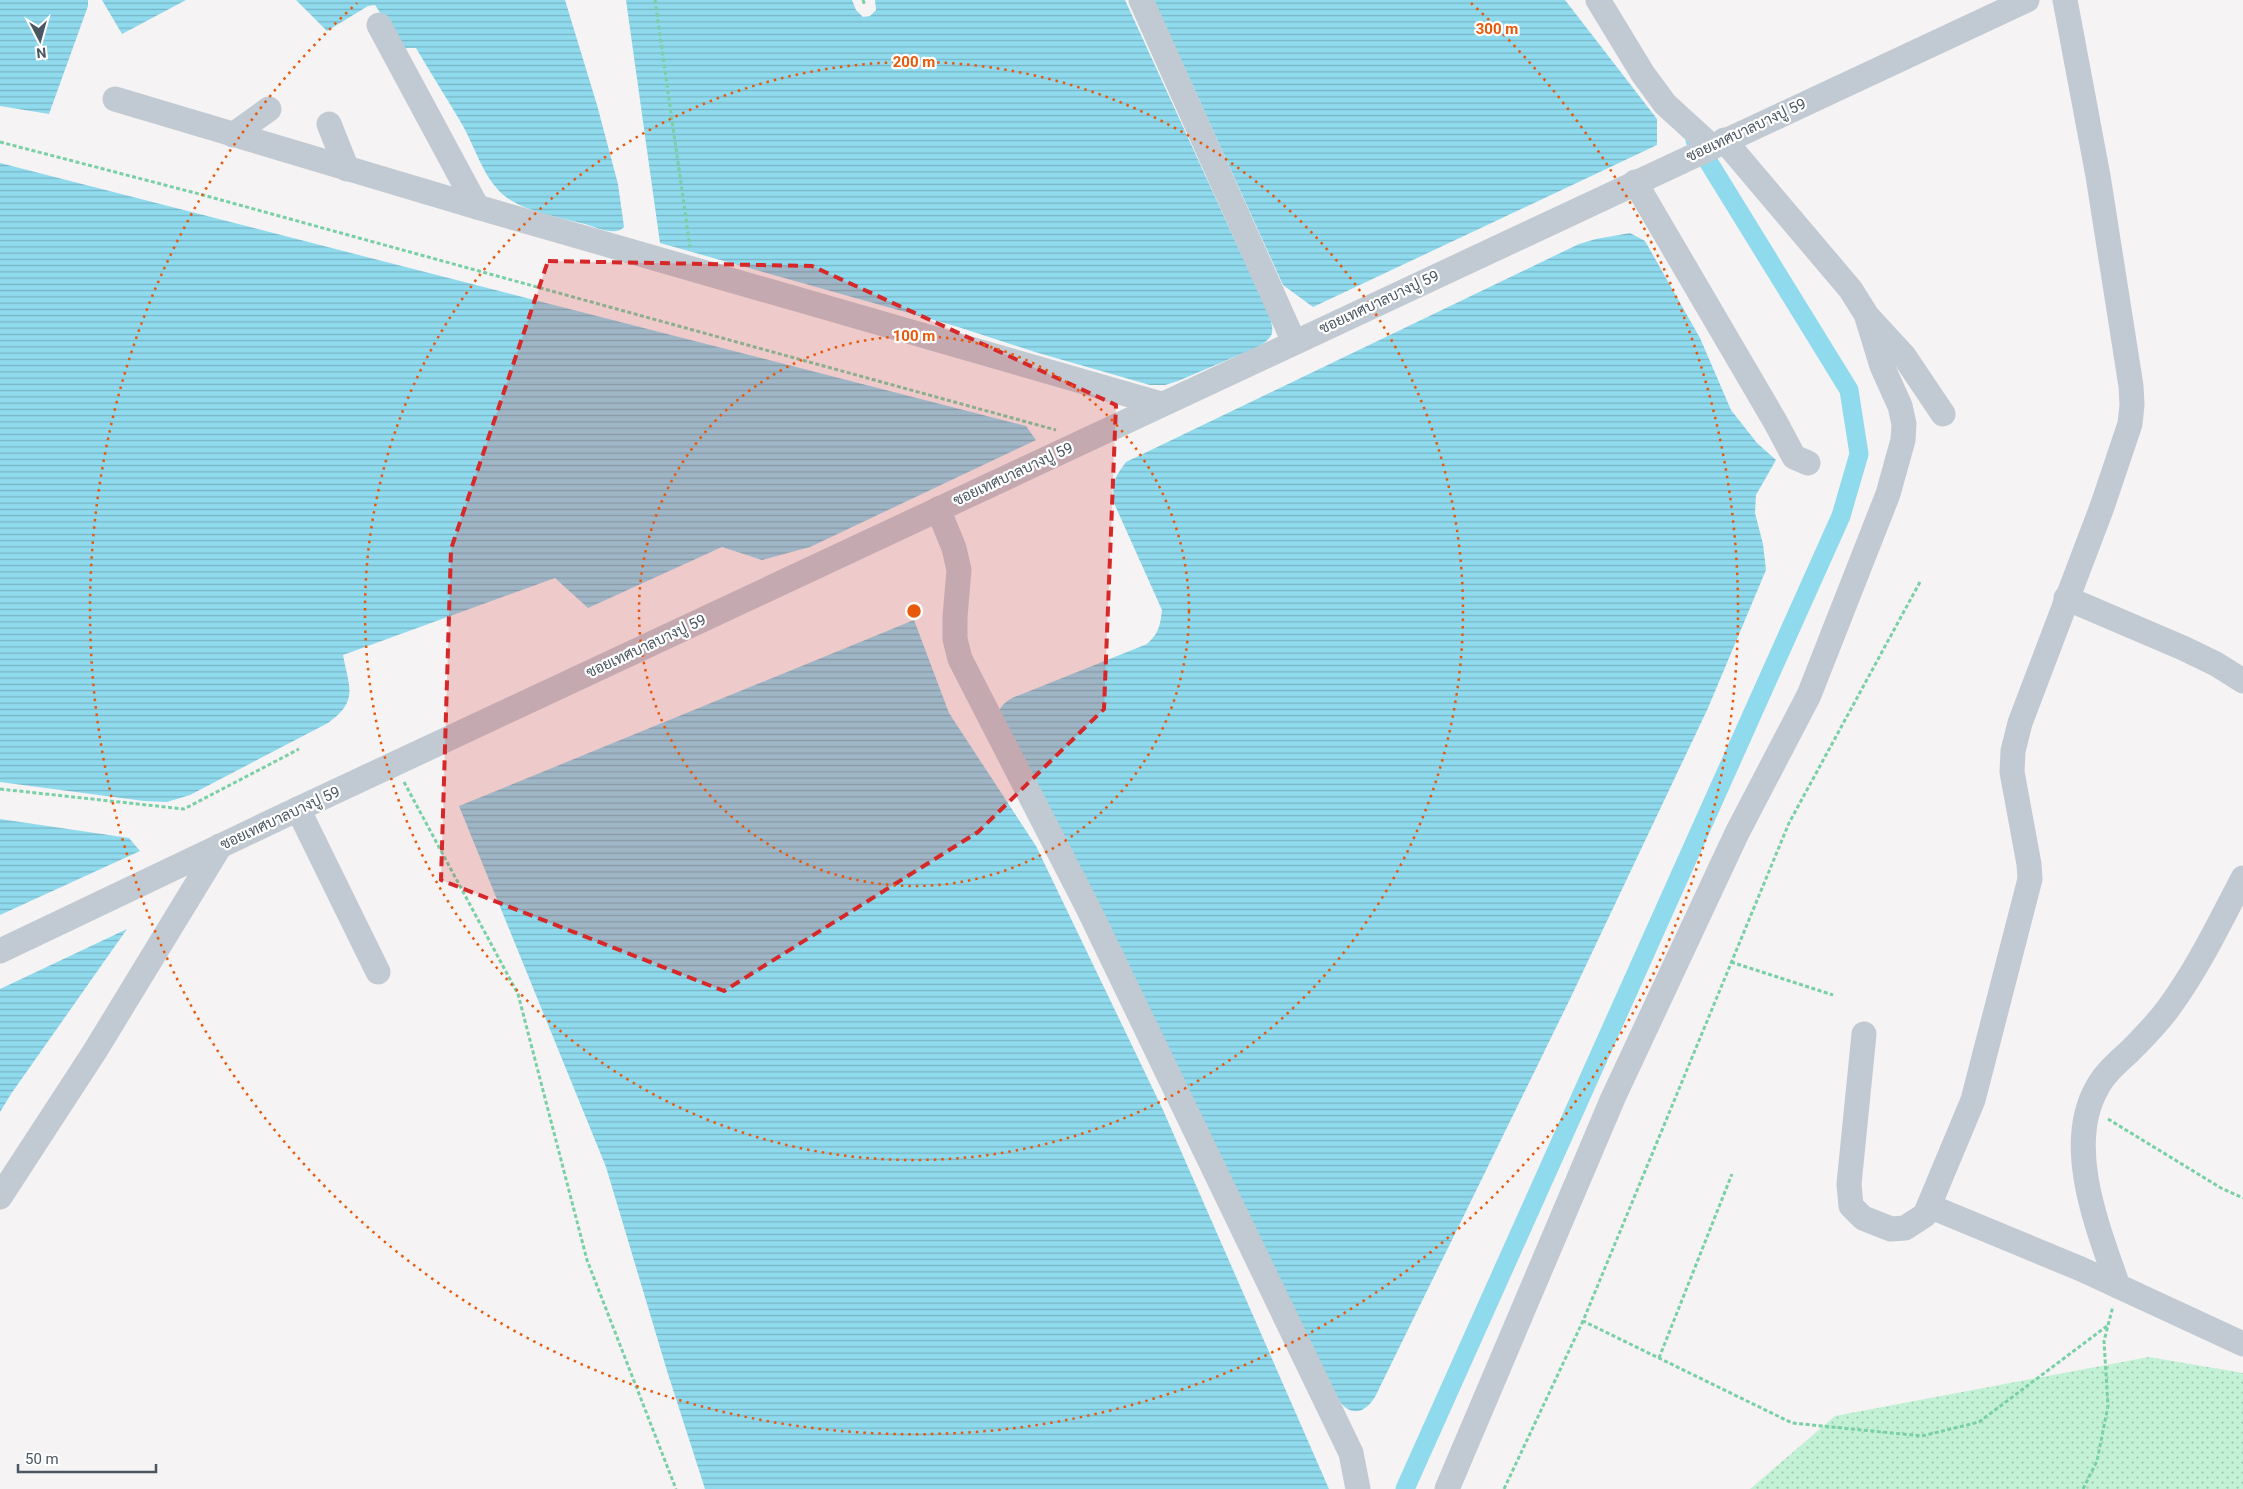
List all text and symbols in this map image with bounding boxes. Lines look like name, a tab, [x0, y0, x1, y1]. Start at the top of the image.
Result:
north arrow	[15, 15, 65, 65]
text: 300 m	[1476, 20, 1518, 38]
text: N	[36, 44, 47, 61]
text: 200 m	[893, 53, 935, 71]
street label: ซอยเทศบาลบางปู 59	[1683, 94, 1809, 167]
street label: ซอยเทศบาลบางปู 59	[1316, 266, 1442, 339]
text: 100 m	[893, 327, 935, 345]
street label: ซอยเทศบาลบางปู 59	[950, 438, 1076, 511]
centre of rings	[905, 602, 923, 620]
street label: ซอยเทศบาลบางปู 59	[583, 610, 709, 683]
street label: ซอยเทศบาลบางปู 59	[217, 782, 343, 855]
scale bar	[18, 1442, 155, 1474]
text: 50 m	[25, 1450, 59, 1468]

